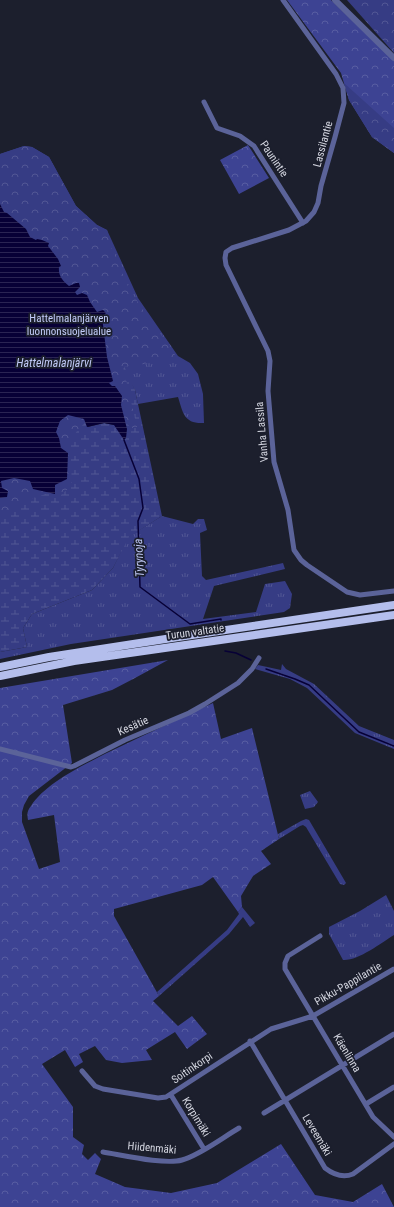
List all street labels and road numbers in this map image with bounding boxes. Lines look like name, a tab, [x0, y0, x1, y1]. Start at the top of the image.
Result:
street label: Lassilantie	[311, 120, 335, 168]
street label: Paunintie	[257, 138, 291, 180]
street label: Vanha Lassila	[253, 401, 271, 463]
street label: Turun valtatie	[165, 621, 225, 643]
street label: Kesätie	[116, 714, 150, 738]
street label: Pikku-Pappilantie	[312, 960, 384, 1008]
street label: Käenlinna	[330, 1031, 364, 1075]
street label: Soitinkorpi	[169, 1050, 215, 1086]
street label: Korpimäki	[179, 1095, 213, 1139]
street label: Leveemäki	[300, 1112, 334, 1158]
street label: Hiidenmäki	[127, 1139, 177, 1157]

